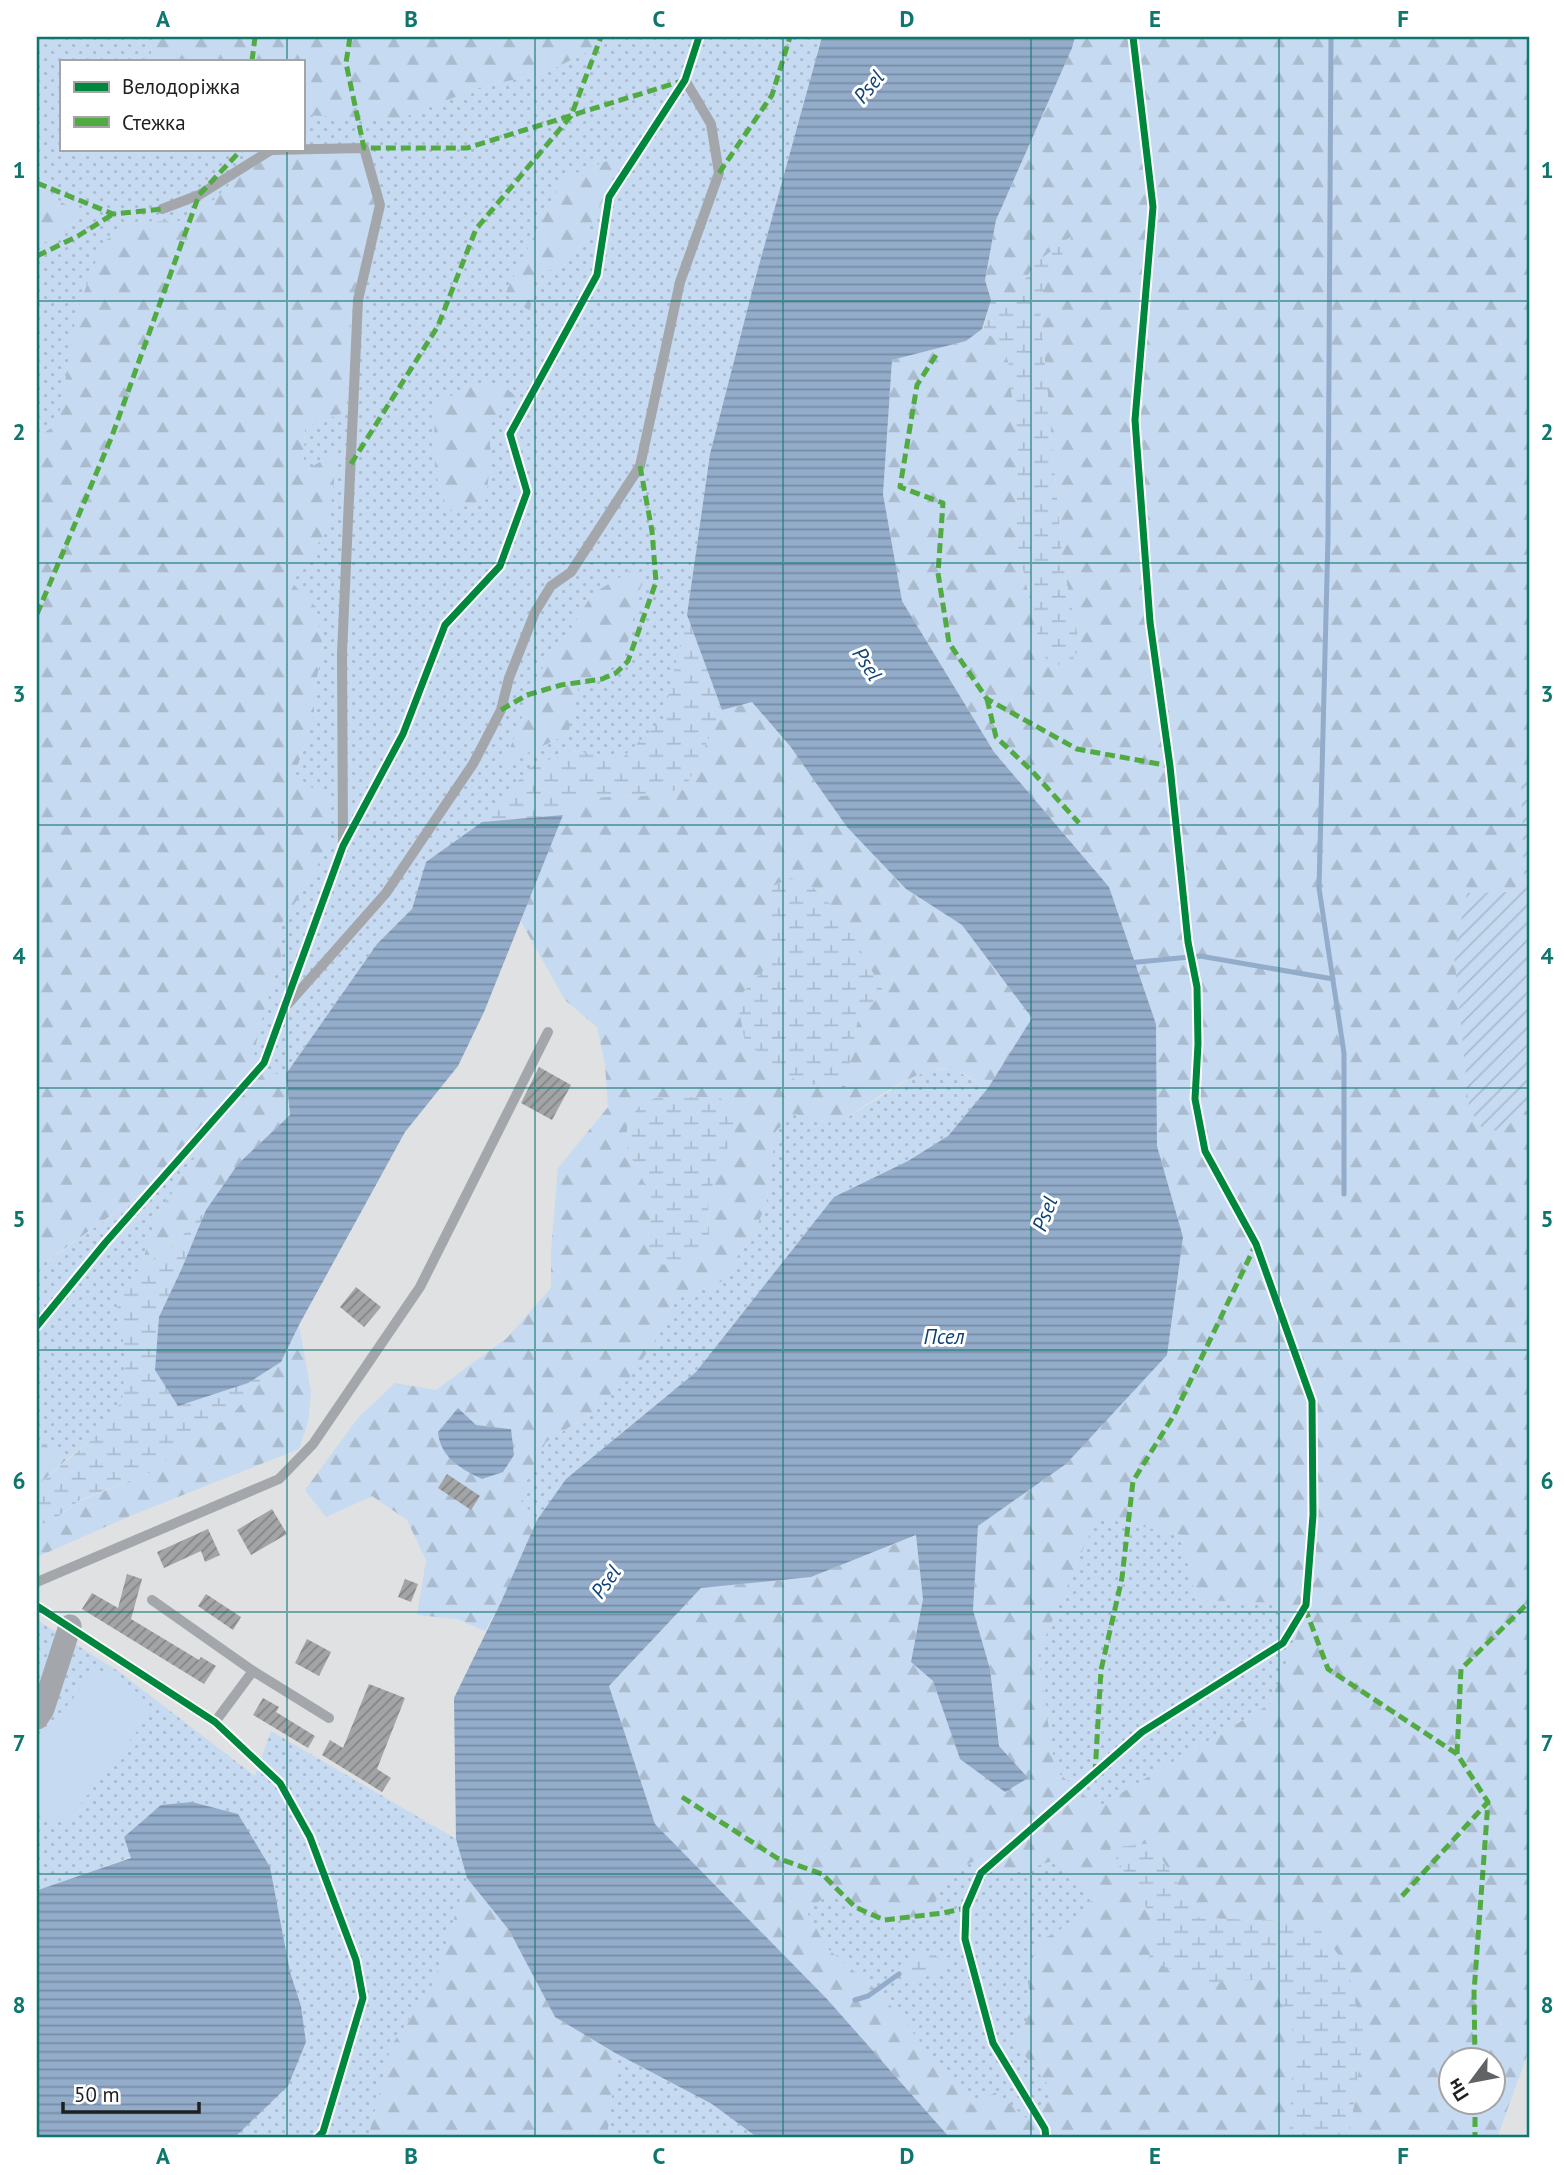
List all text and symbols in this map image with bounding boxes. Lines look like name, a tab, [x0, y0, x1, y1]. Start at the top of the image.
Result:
text: A	[156, 4, 170, 33]
text: B	[404, 4, 418, 33]
text: C	[653, 4, 666, 33]
text: D	[900, 4, 914, 33]
text: E	[1149, 4, 1161, 33]
text: F	[1397, 4, 1409, 33]
legend	[60, 60, 304, 150]
water label: Psel	[847, 64, 890, 109]
text: Велодоріжка	[122, 73, 240, 100]
text: Стежка	[122, 109, 186, 136]
text: 1	[12, 155, 26, 184]
text: 1	[1540, 155, 1554, 184]
text: 2	[12, 417, 26, 446]
text: 2	[1540, 417, 1554, 446]
water label: Psel	[847, 642, 888, 686]
text: 3	[12, 679, 26, 708]
text: 3	[1540, 679, 1554, 708]
text: 4	[12, 941, 26, 970]
text: 4	[1540, 941, 1554, 970]
water label: Psel	[1026, 1192, 1064, 1235]
text: 5	[12, 1204, 26, 1233]
text: 5	[1540, 1204, 1554, 1233]
water label: Псел	[923, 1323, 965, 1350]
text: 6	[12, 1466, 26, 1495]
text: 6	[1540, 1466, 1554, 1495]
water label: Psel	[584, 1559, 627, 1604]
text: 7	[12, 1728, 26, 1757]
text: 7	[1540, 1728, 1554, 1757]
text: 8	[12, 1990, 26, 2019]
text: 8	[1540, 1990, 1554, 2019]
north arrow	[1436, 2046, 1506, 2116]
scale bar	[63, 2070, 200, 2114]
text: Пн	[1441, 2074, 1474, 2106]
text: 50 m	[74, 2081, 120, 2108]
text: A	[156, 2141, 170, 2170]
text: B	[404, 2141, 418, 2170]
text: C	[653, 2141, 666, 2170]
text: D	[900, 2141, 914, 2170]
text: E	[1149, 2141, 1161, 2170]
text: F	[1397, 2141, 1409, 2170]

